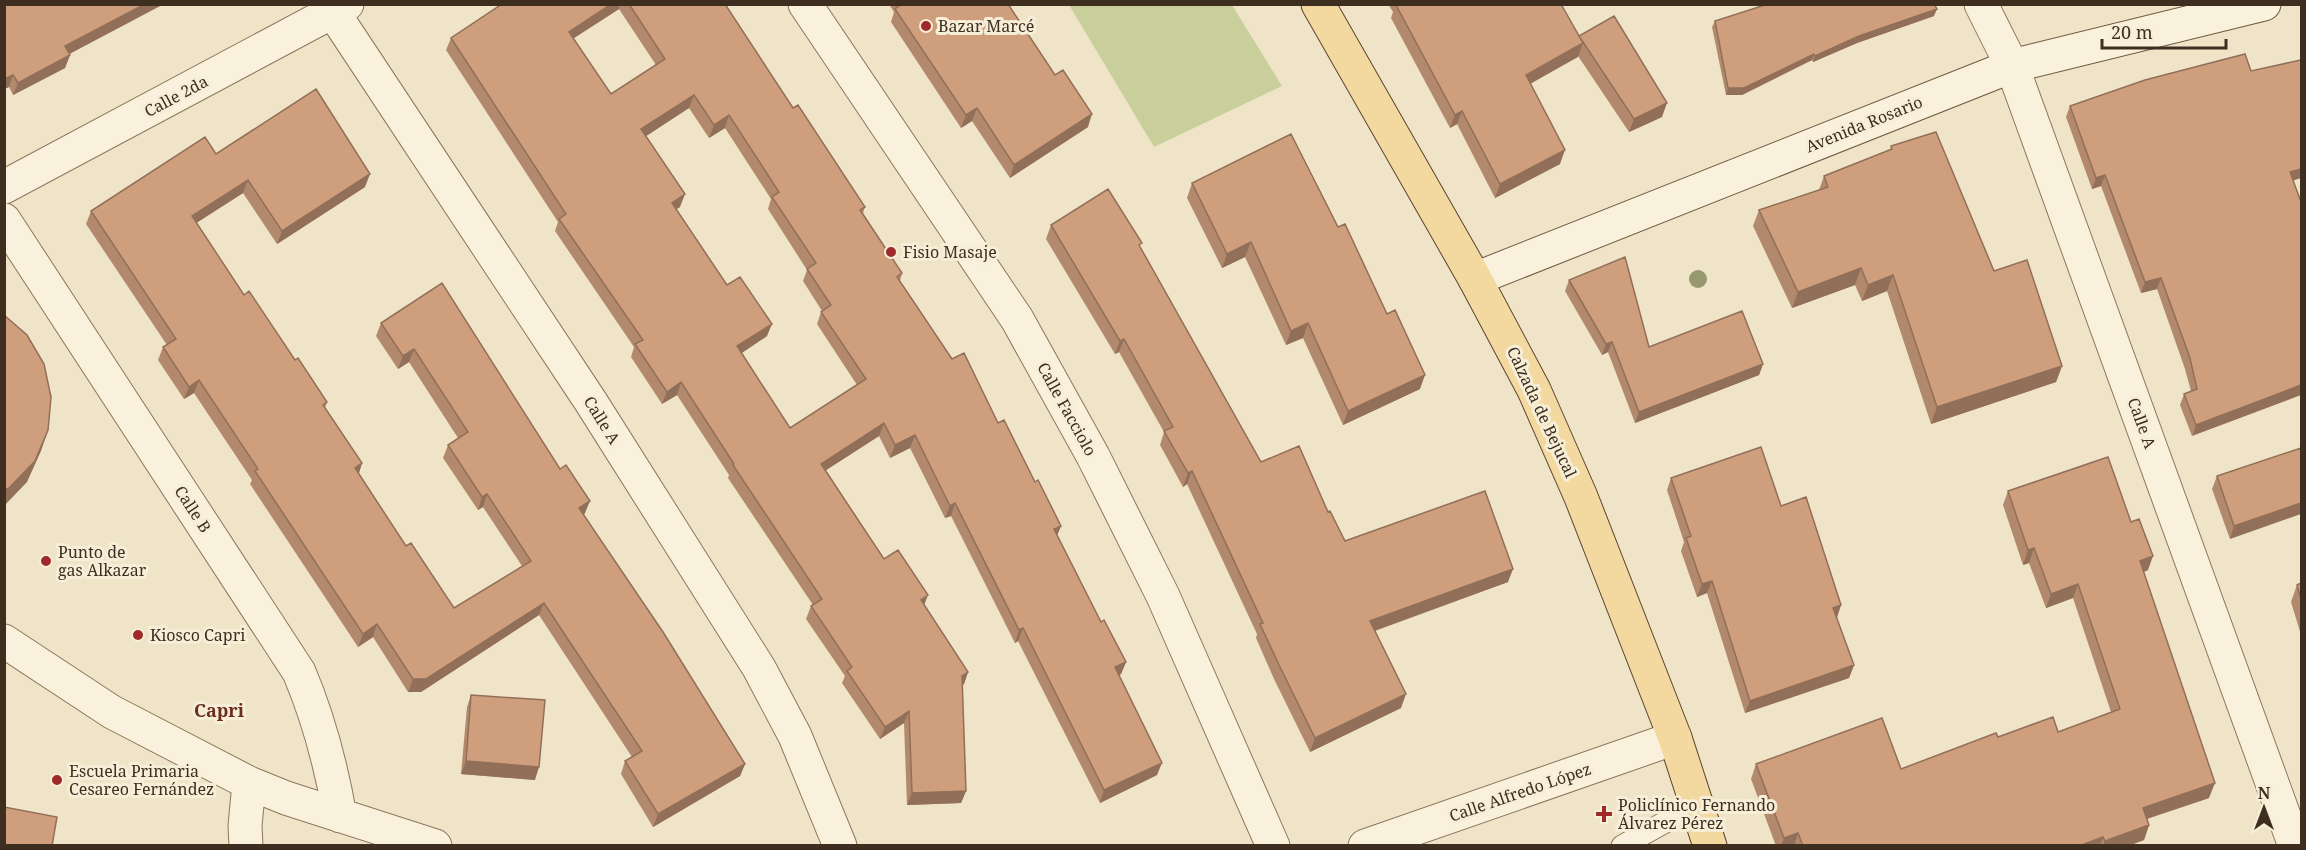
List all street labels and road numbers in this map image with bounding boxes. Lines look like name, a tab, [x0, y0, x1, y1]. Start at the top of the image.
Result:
street label: Calle 2da	[140, 70, 212, 122]
street label: Avenida Rosario	[1802, 90, 1926, 158]
street label: Calzada de Bejucal	[1502, 343, 1582, 481]
street label: Calle Facciolo	[1032, 358, 1102, 460]
street label: Calle A	[579, 392, 626, 449]
street label: Calle A	[2123, 394, 2162, 452]
street label: Calle B	[170, 481, 216, 537]
street label: Calle Alfredo López	[1446, 757, 1594, 827]

